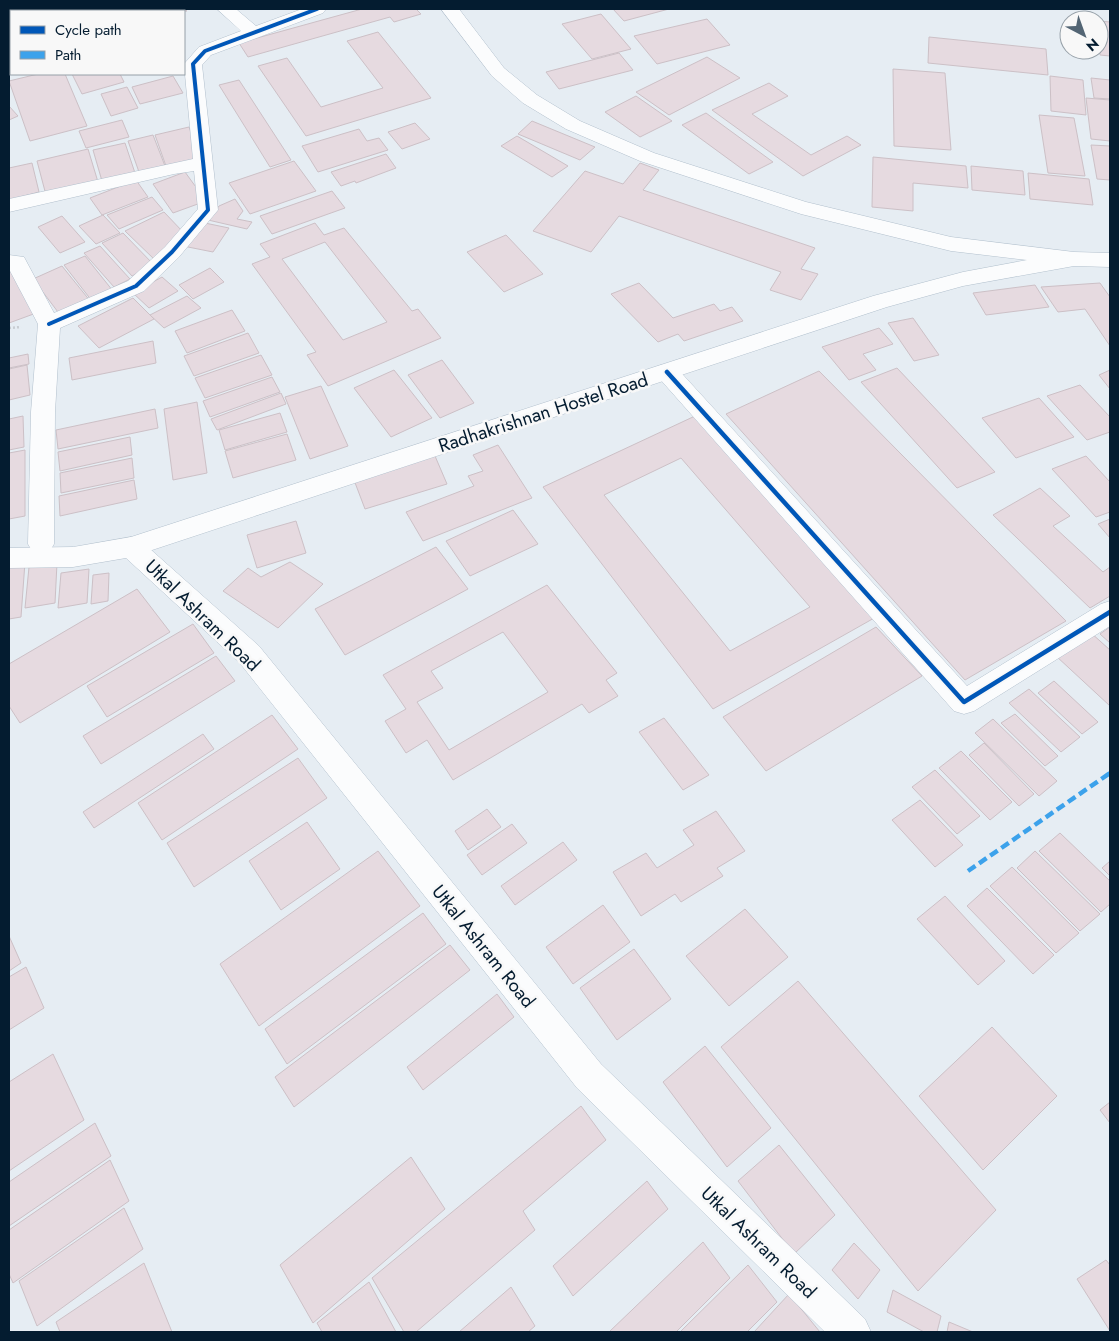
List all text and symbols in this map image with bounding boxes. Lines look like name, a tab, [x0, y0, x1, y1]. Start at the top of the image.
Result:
legend	[10, 10, 185, 75]
north arrow	[1059, 10, 1109, 60]
text: Cycle path	[55, 19, 122, 41]
text: N	[1082, 34, 1103, 56]
text: Path	[55, 44, 81, 66]
street label: Radhakrishnan Hostel Road	[435, 366, 651, 459]
street label: Utkal Ashram Road	[139, 553, 266, 678]
street label: Utkal Ashram Road	[425, 879, 542, 1014]
street label: Utkal Ashram Road	[695, 1180, 822, 1305]

